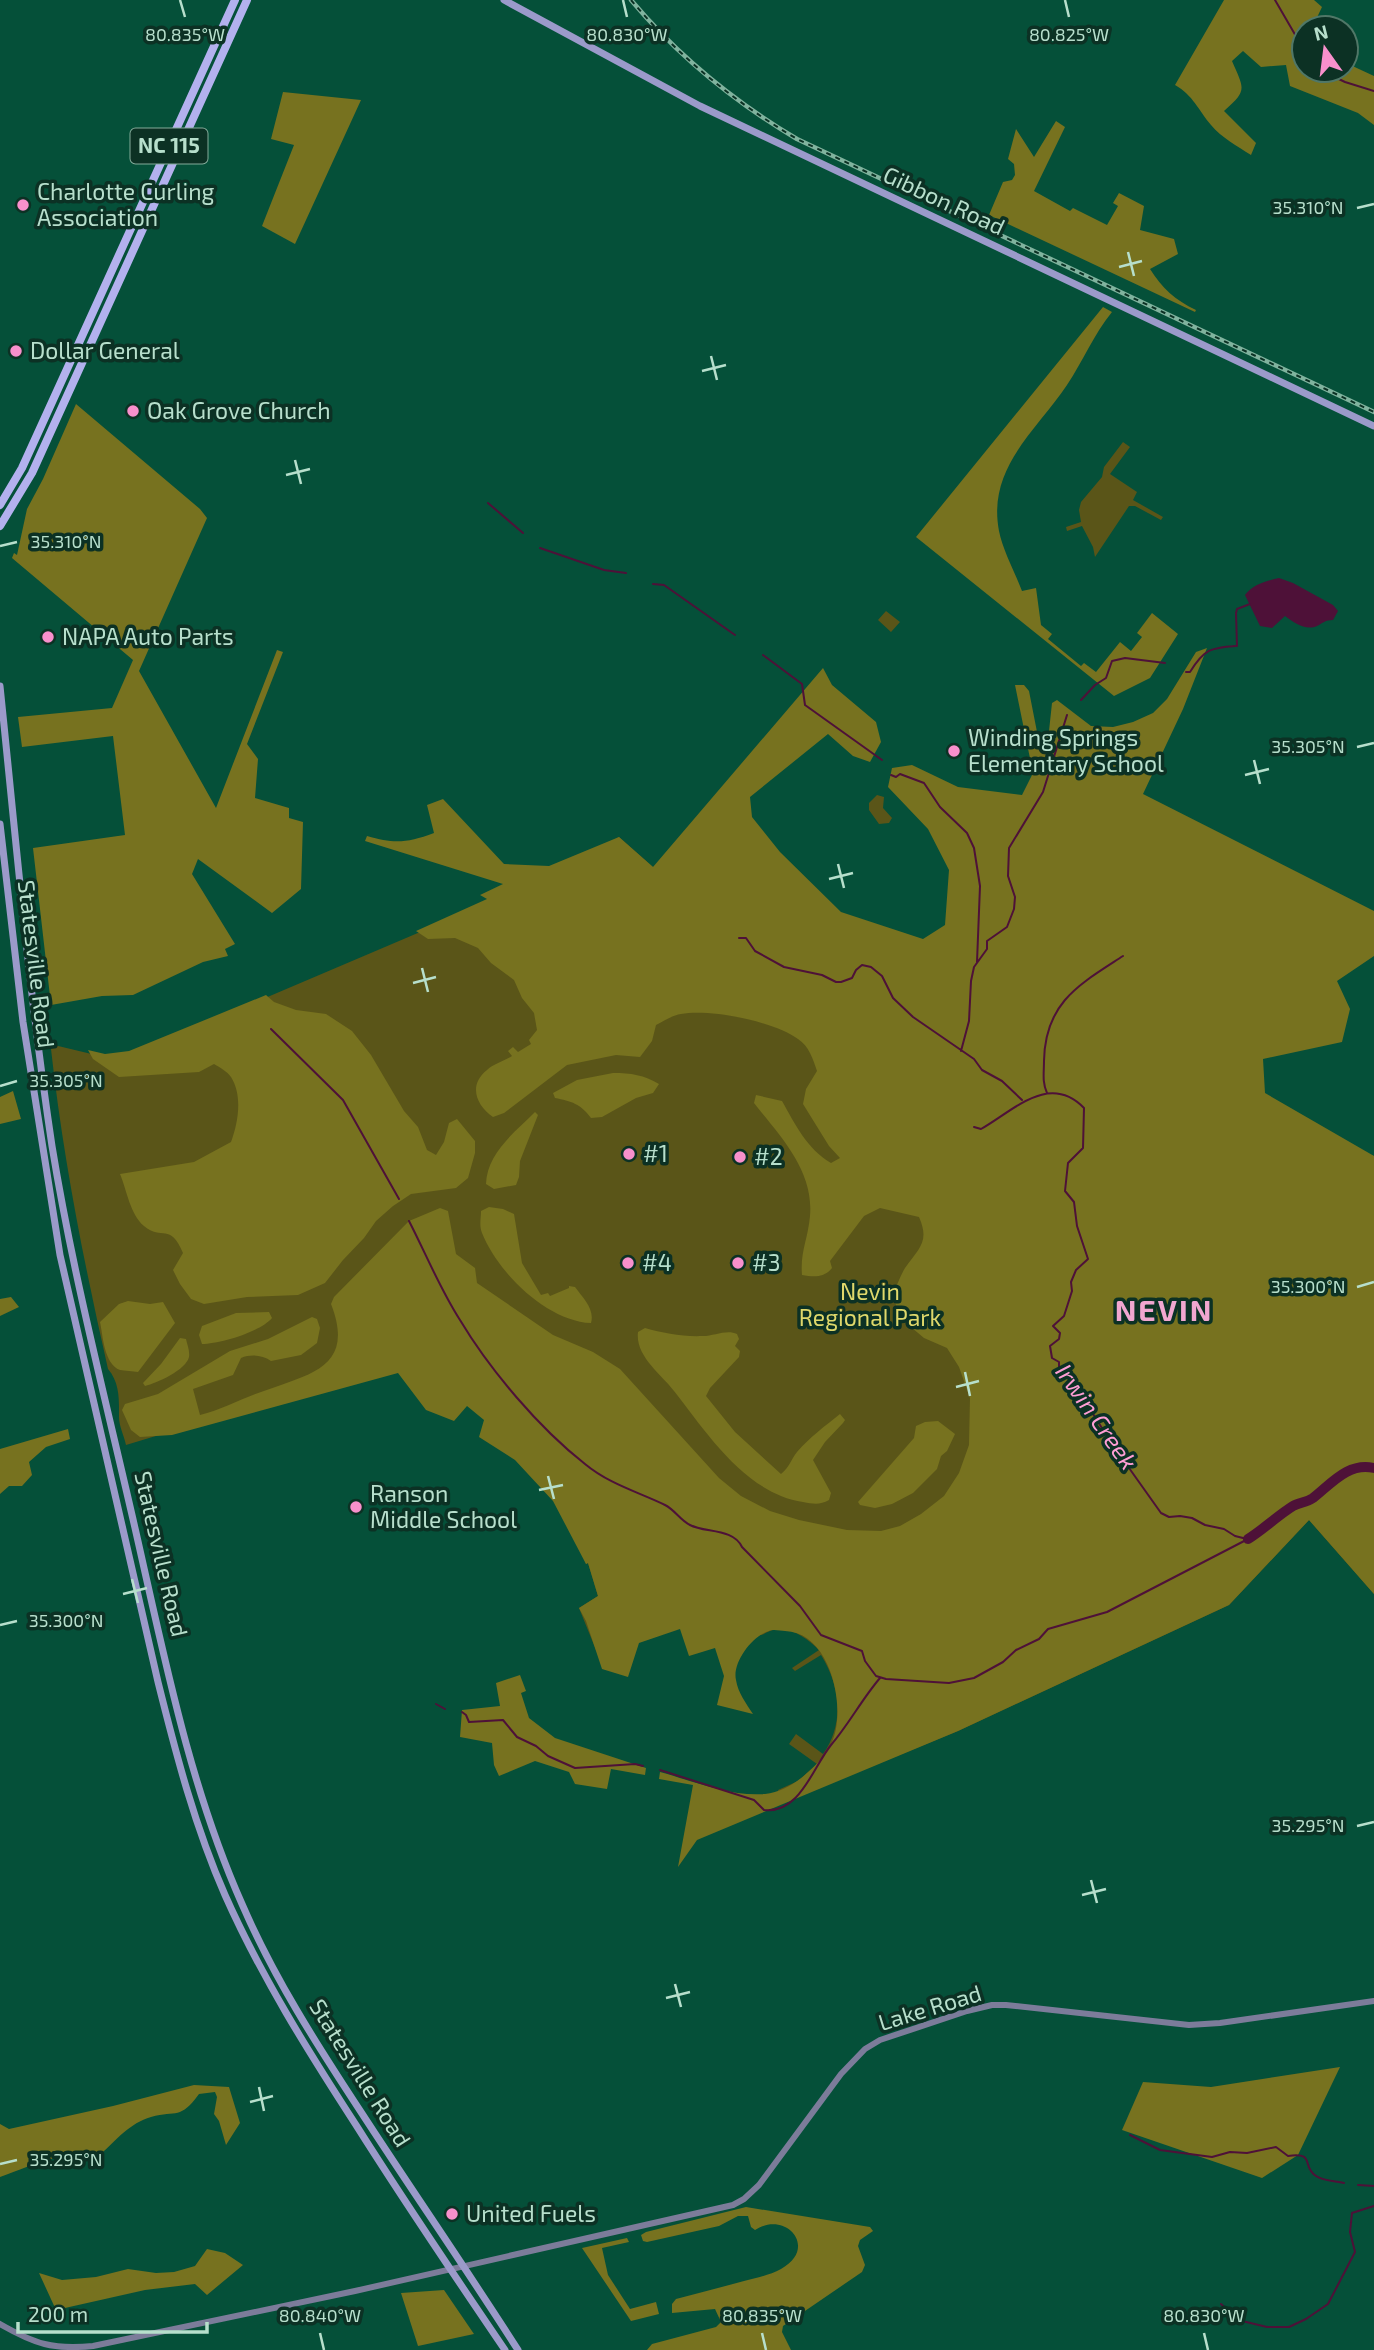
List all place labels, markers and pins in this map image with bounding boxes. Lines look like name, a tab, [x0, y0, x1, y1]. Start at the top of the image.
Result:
place label: Charlotte Curling Association	[37, 177, 215, 231]
marker: Charlotte Curling Association	[15, 197, 31, 213]
place label: Dollar General	[30, 336, 180, 364]
marker: Dollar General	[8, 343, 24, 359]
place label: Oak Grove Church	[147, 396, 331, 424]
marker: Oak Grove Church	[125, 403, 141, 419]
place label: NAPA Auto Parts	[62, 622, 234, 650]
marker: NAPA Auto Parts	[40, 629, 56, 645]
place label: Winding Springs Elementary School	[968, 723, 1164, 777]
marker: Winding Springs Elementary School	[946, 743, 962, 759]
place label: #1	[643, 1139, 668, 1167]
place label: #2	[754, 1142, 783, 1170]
marker: #1	[621, 1146, 637, 1162]
marker: #2	[732, 1149, 748, 1165]
place label: #4	[642, 1248, 672, 1276]
place label: #3	[752, 1248, 781, 1276]
marker: #4	[620, 1255, 636, 1271]
marker: #3	[730, 1255, 746, 1271]
place label: Ranson Middle School	[370, 1479, 517, 1533]
marker: Ranson Middle School	[348, 1499, 364, 1515]
place label: United Fuels	[466, 2199, 596, 2227]
marker: United Fuels	[444, 2206, 460, 2222]

